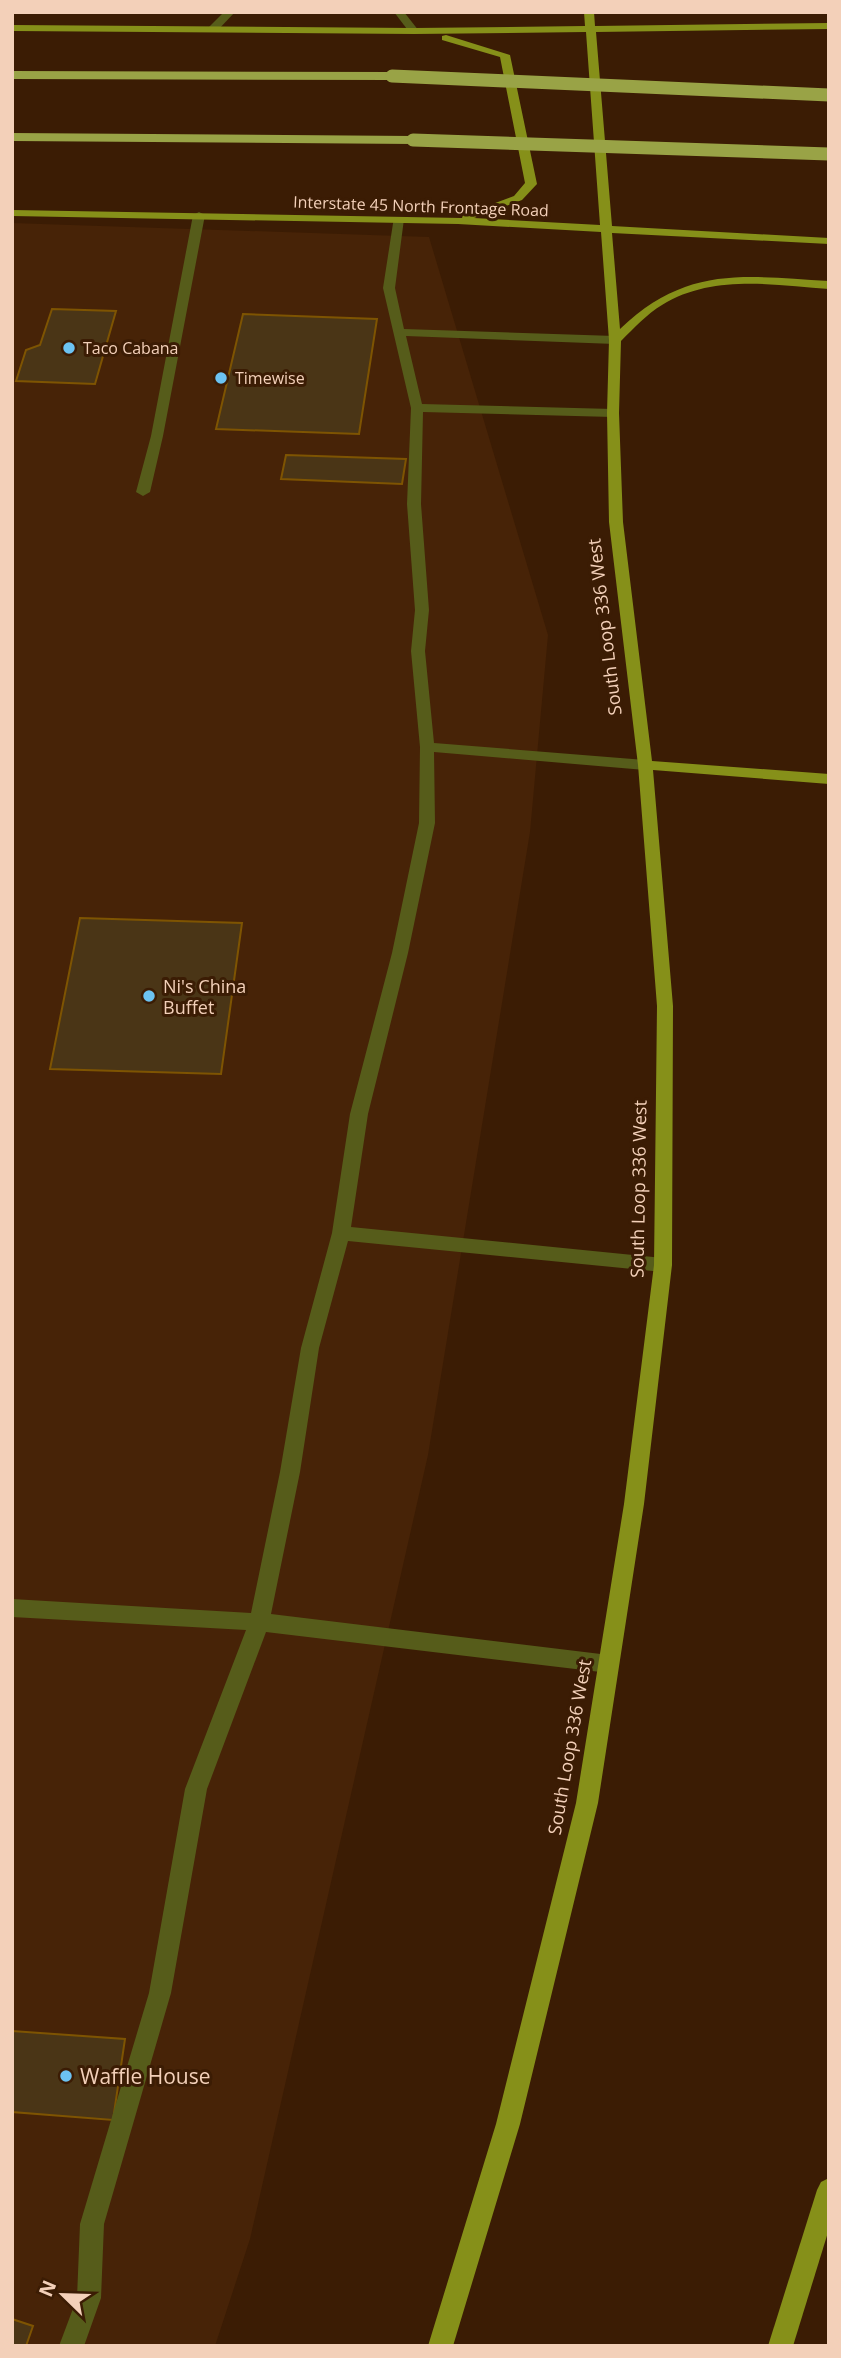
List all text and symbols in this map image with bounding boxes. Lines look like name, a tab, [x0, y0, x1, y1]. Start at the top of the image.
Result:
street label: Interstate 45 North Frontage Road	[293, 191, 549, 221]
place label: Taco Cabana	[83, 337, 179, 359]
marker: Taco Cabana	[61, 340, 77, 356]
place label: Timewise	[235, 367, 305, 389]
marker: Timewise	[213, 370, 229, 386]
street label: South Loop 336 West	[581, 537, 627, 717]
place label: Ni's China Buffet	[163, 974, 246, 1019]
marker: Ni's China Buffet	[141, 988, 157, 1004]
street label: South Loop 336 West	[624, 1100, 652, 1278]
street label: South Loop 336 West	[542, 1657, 596, 1837]
place label: Waffle House	[80, 2062, 211, 2090]
marker: Waffle House	[58, 2068, 74, 2084]
north arrow	[28, 2260, 98, 2330]
text: N	[32, 2276, 62, 2301]

